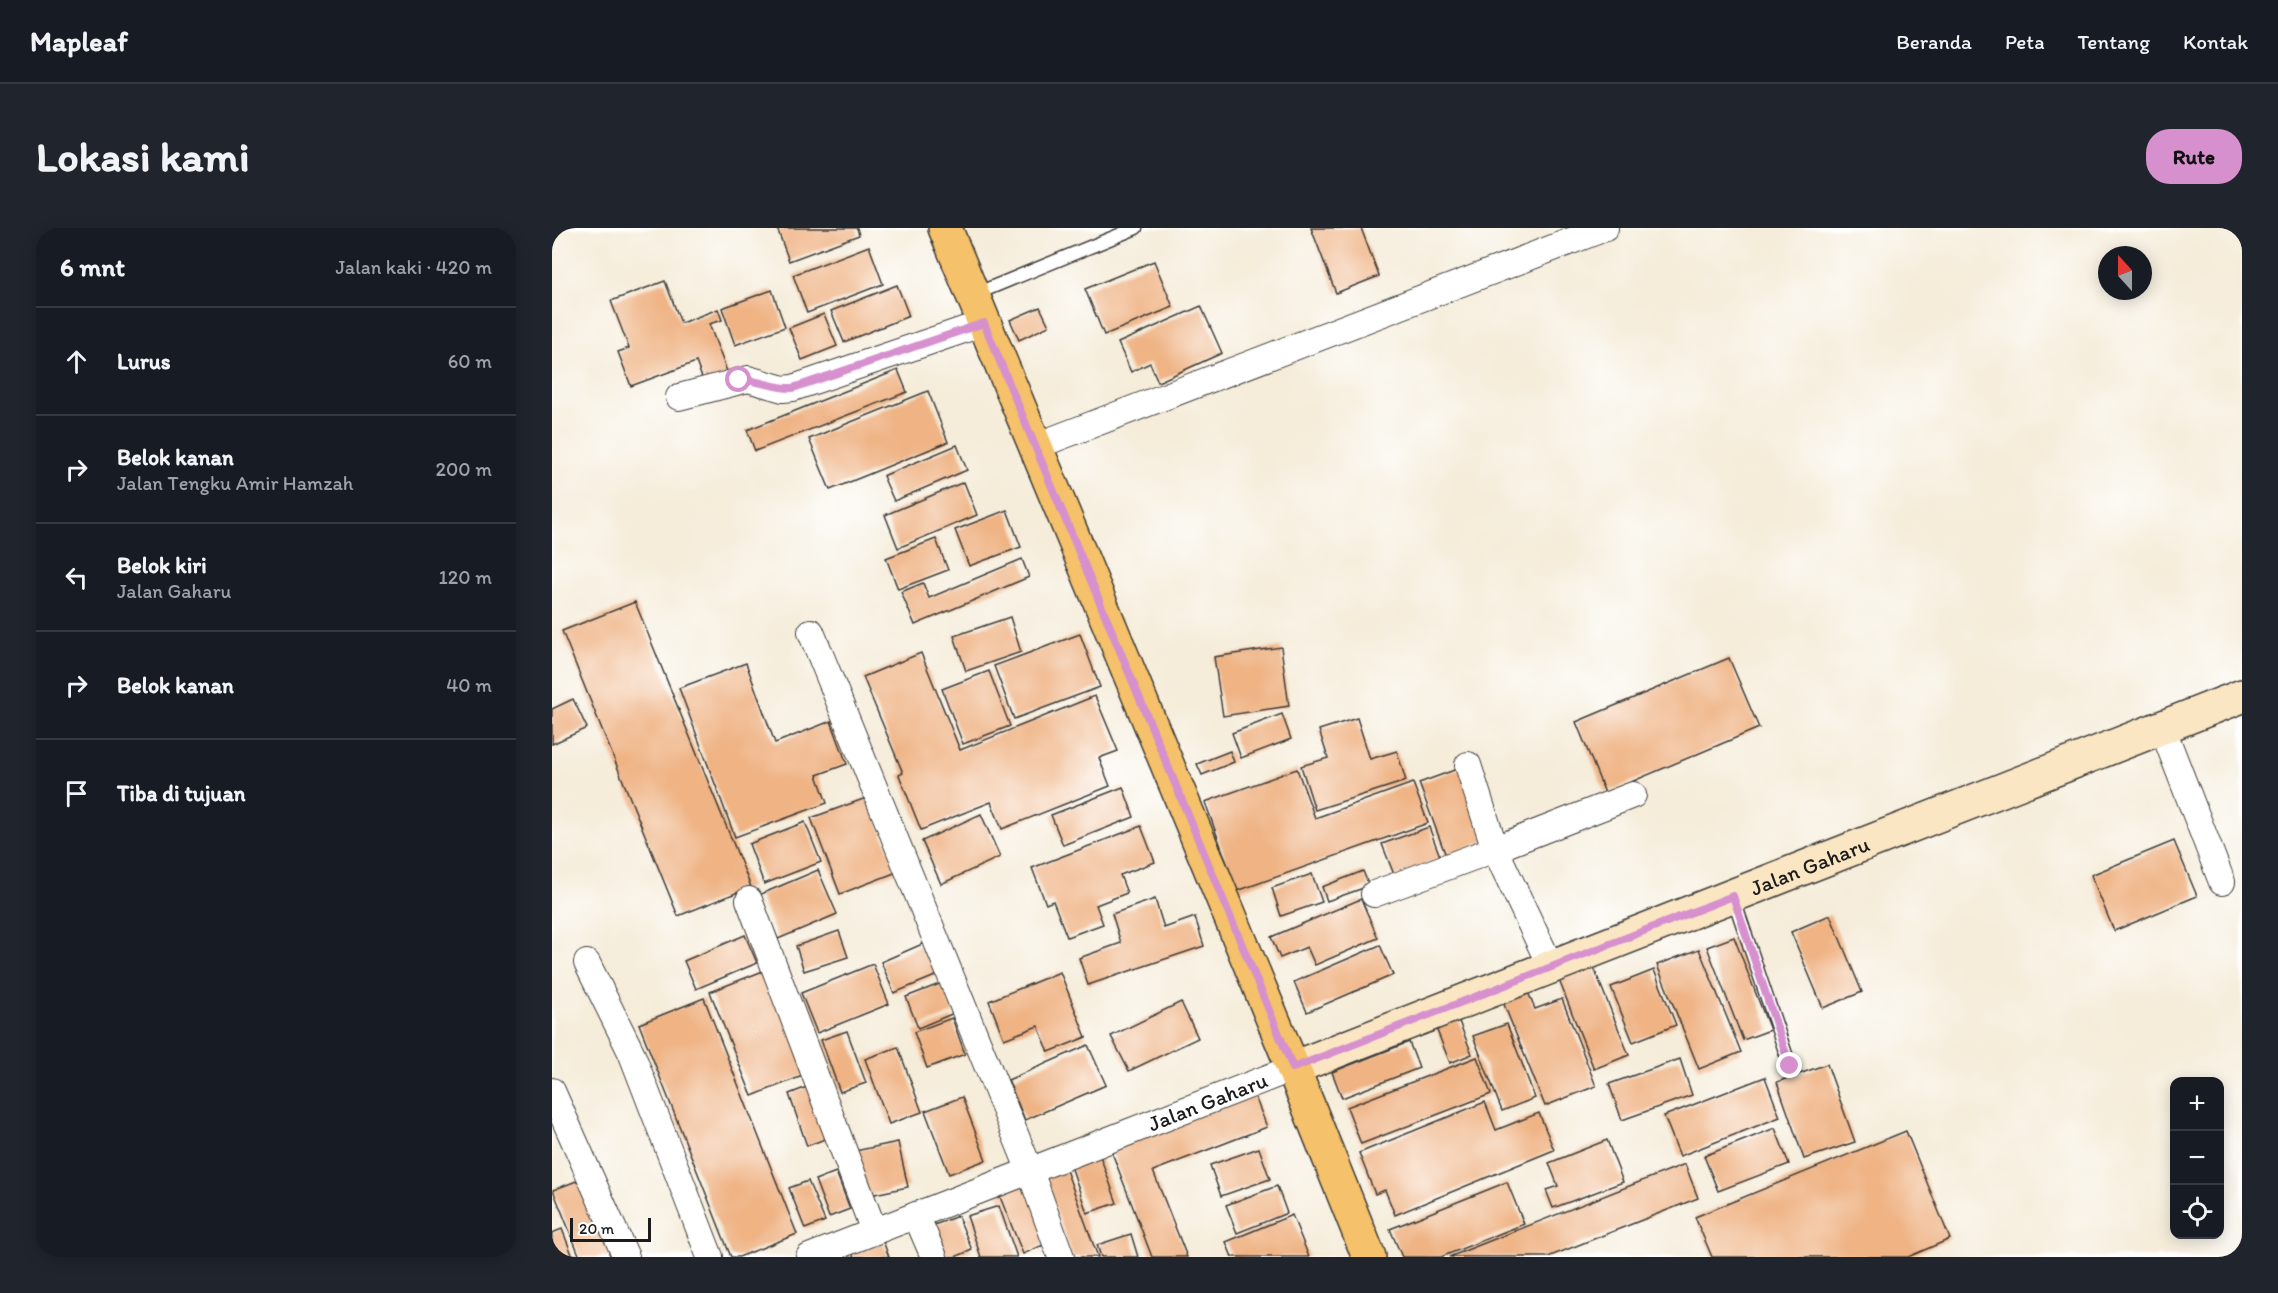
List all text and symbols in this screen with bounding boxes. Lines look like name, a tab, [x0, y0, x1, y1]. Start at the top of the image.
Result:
text: Mapleaf	[30, 24, 128, 58]
text: Beranda	[1896, 29, 1972, 54]
text: Peta	[2005, 29, 2045, 54]
text: Tentang	[2078, 29, 2150, 54]
text: Kontak	[2183, 29, 2248, 54]
button: Rute	[2146, 129, 2242, 184]
text: Lokasi kami	[36, 131, 250, 182]
north arrow	[2098, 246, 2152, 300]
text: 6 mnt	[60, 251, 125, 283]
text: Jalan kaki · 420 m	[335, 255, 492, 279]
icon: ahead	[60, 345, 93, 378]
text: Lurus	[117, 348, 171, 375]
text: 60 m	[448, 349, 492, 373]
route start	[725, 366, 751, 392]
text: Belok kanan	[117, 444, 234, 471]
icon: right	[60, 453, 93, 486]
text: 200 m	[436, 457, 492, 481]
text: Jalan Tengku Amir Hamzah	[117, 471, 354, 495]
text: Belok kiri	[117, 552, 207, 579]
icon: left	[60, 561, 93, 594]
text: 120 m	[439, 565, 492, 589]
text: Jalan Gaharu	[117, 579, 232, 603]
icon: right	[60, 669, 93, 702]
text: Belok kanan	[117, 672, 234, 699]
text: 40 m	[446, 673, 492, 697]
icon: arrive	[60, 777, 93, 810]
text: Tiba di tujuan	[117, 780, 246, 807]
street label: Jalan Gaharu	[1746, 830, 1874, 901]
route end	[1776, 1052, 1802, 1078]
street label: Jalan Gaharu	[1144, 1066, 1271, 1137]
map controls	[2170, 1077, 2224, 1239]
button: +	[2170, 1077, 2224, 1131]
button: −	[2170, 1131, 2224, 1185]
button: locate	[2170, 1185, 2224, 1239]
scale bar	[570, 1215, 651, 1242]
text: 20 m	[579, 1219, 614, 1238]

